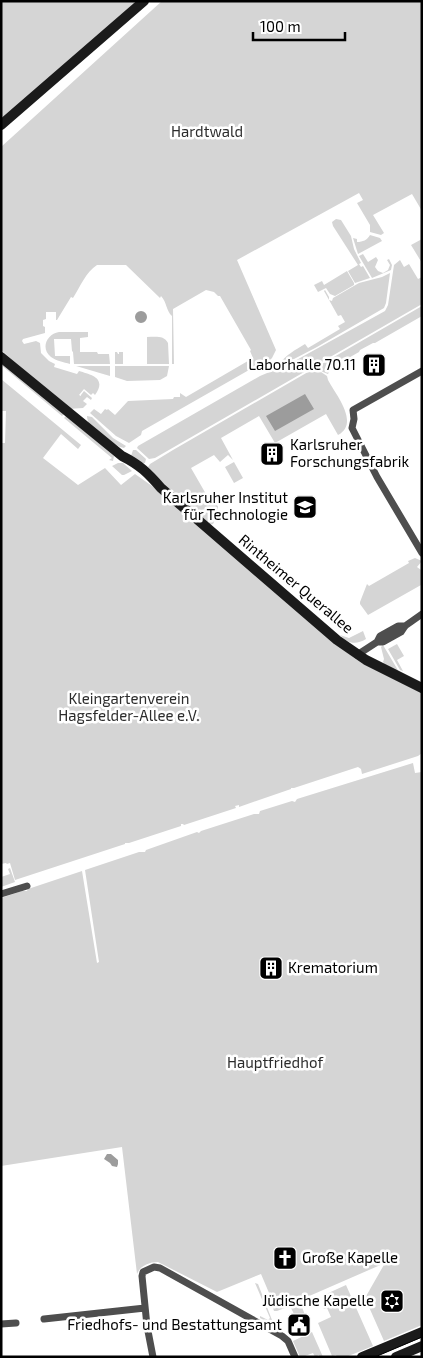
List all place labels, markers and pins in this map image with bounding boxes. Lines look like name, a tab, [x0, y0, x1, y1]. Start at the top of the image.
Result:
building icon: Laborhalle 70.11	[361, 352, 387, 378]
place label: Laborhalle 70.11	[248, 355, 356, 373]
place label: Karlsruher Forschungsfabrik	[290, 435, 410, 470]
building icon: Karlsruher Forschungsfabrik	[259, 441, 285, 467]
place label: Karlsruher Institut für Technologie	[163, 488, 288, 523]
school or university icon: Karlsruher Institut für Technologie	[292, 494, 318, 520]
building icon: Krematorium	[258, 955, 284, 981]
place label: Krematorium	[288, 958, 378, 976]
church icon: Große Kapelle	[272, 1245, 298, 1271]
place label: Große Kapelle	[302, 1248, 398, 1266]
synagogue icon: Jüdische Kapelle	[379, 1288, 405, 1314]
place label: Jüdische Kapelle	[262, 1291, 374, 1309]
public building icon: Friedhofs- und Bestattungsamt	[286, 1312, 312, 1338]
place label: Friedhofs- und Bestattungsamt	[67, 1315, 282, 1333]

